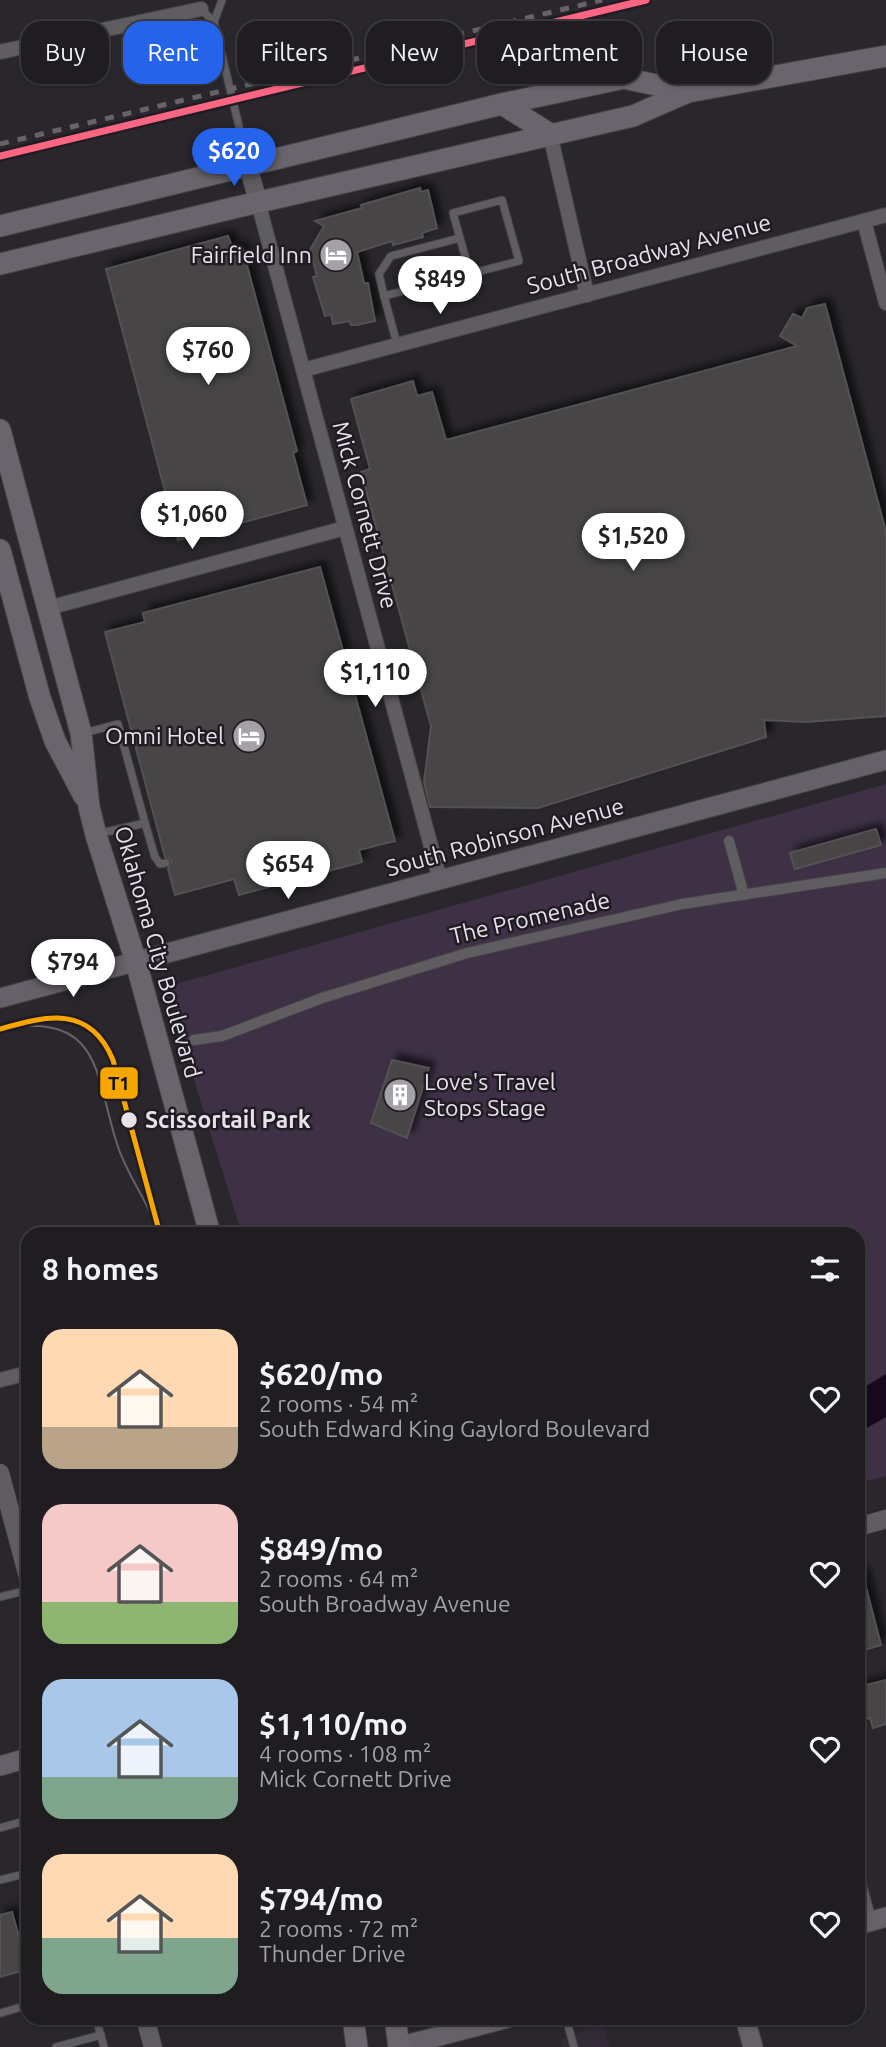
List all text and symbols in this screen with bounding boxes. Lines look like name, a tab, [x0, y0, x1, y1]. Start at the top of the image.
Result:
chip: Buy	[21, 21, 109, 84]
chip: Rent	[123, 21, 223, 84]
chip: Filters	[237, 21, 352, 84]
chip: New	[366, 21, 463, 84]
chip: Apartment	[477, 21, 642, 84]
chip: House	[656, 21, 772, 84]
pin: $620	[193, 128, 275, 188]
text: $620	[208, 138, 260, 163]
street label: South Broadway Avenue	[524, 209, 774, 298]
hotel icon: Fairfield Inn	[317, 236, 355, 274]
place label: Fairfield Inn	[191, 242, 312, 267]
pin: $849	[399, 256, 481, 316]
text: $849	[414, 266, 466, 291]
pin: $760	[167, 328, 249, 387]
text: $760	[182, 337, 234, 362]
street label: Mick Cornett Drive	[328, 418, 403, 611]
pin: $1,060	[135, 491, 249, 551]
text: $1,060	[157, 501, 227, 526]
pin: $1,520	[576, 514, 690, 573]
text: $1,520	[598, 523, 668, 548]
pin: $1,110	[318, 650, 432, 709]
text: $1,110	[340, 659, 410, 684]
hotel icon: Omni Hotel	[230, 717, 268, 755]
place label: Omni Hotel	[105, 723, 224, 748]
street label: South Robinson Avenue	[383, 793, 627, 880]
street label: Oklahoma City Boulevard	[110, 823, 206, 1081]
pin: $654	[247, 842, 329, 901]
text: $654	[262, 851, 314, 876]
street label: The Promenade	[447, 887, 612, 948]
pin: $794	[32, 940, 114, 999]
text: $794	[47, 949, 99, 974]
line badge: T1	[99, 1066, 139, 1100]
place label: Love's Travel Stops Stage	[424, 1069, 556, 1120]
text: T1	[108, 1072, 130, 1094]
building icon: Love's Travel Stops Stage	[381, 1076, 419, 1114]
place label: Scissortail Park	[145, 1107, 311, 1132]
marker: Scissortail Park	[119, 1110, 139, 1130]
icon: filters	[806, 1250, 844, 1288]
text: 8 homes	[42, 1252, 159, 1286]
icon: home	[98, 1357, 182, 1441]
text: $620/mo	[259, 1357, 383, 1391]
icon: heart	[806, 1380, 844, 1418]
text: 2 rooms · 54 m²	[259, 1391, 418, 1416]
text: South Edward King Gaylord Boulevard	[259, 1416, 650, 1441]
icon: home	[98, 1532, 182, 1616]
text: $849/mo	[259, 1532, 383, 1566]
icon: heart	[806, 1555, 844, 1593]
text: 2 rooms · 64 m²	[259, 1566, 418, 1591]
text: South Broadway Avenue	[259, 1591, 511, 1616]
icon: home	[98, 1707, 182, 1791]
text: $1,110/mo	[259, 1707, 408, 1741]
icon: heart	[806, 1730, 844, 1768]
text: 4 rooms · 108 m²	[259, 1741, 431, 1766]
text: Mick Cornett Drive	[259, 1766, 452, 1791]
icon: home	[98, 1882, 182, 1966]
text: $794/mo	[259, 1882, 383, 1916]
icon: heart	[806, 1905, 844, 1943]
text: 2 rooms · 72 m²	[259, 1916, 418, 1941]
text: Thunder Drive	[259, 1941, 406, 1966]

